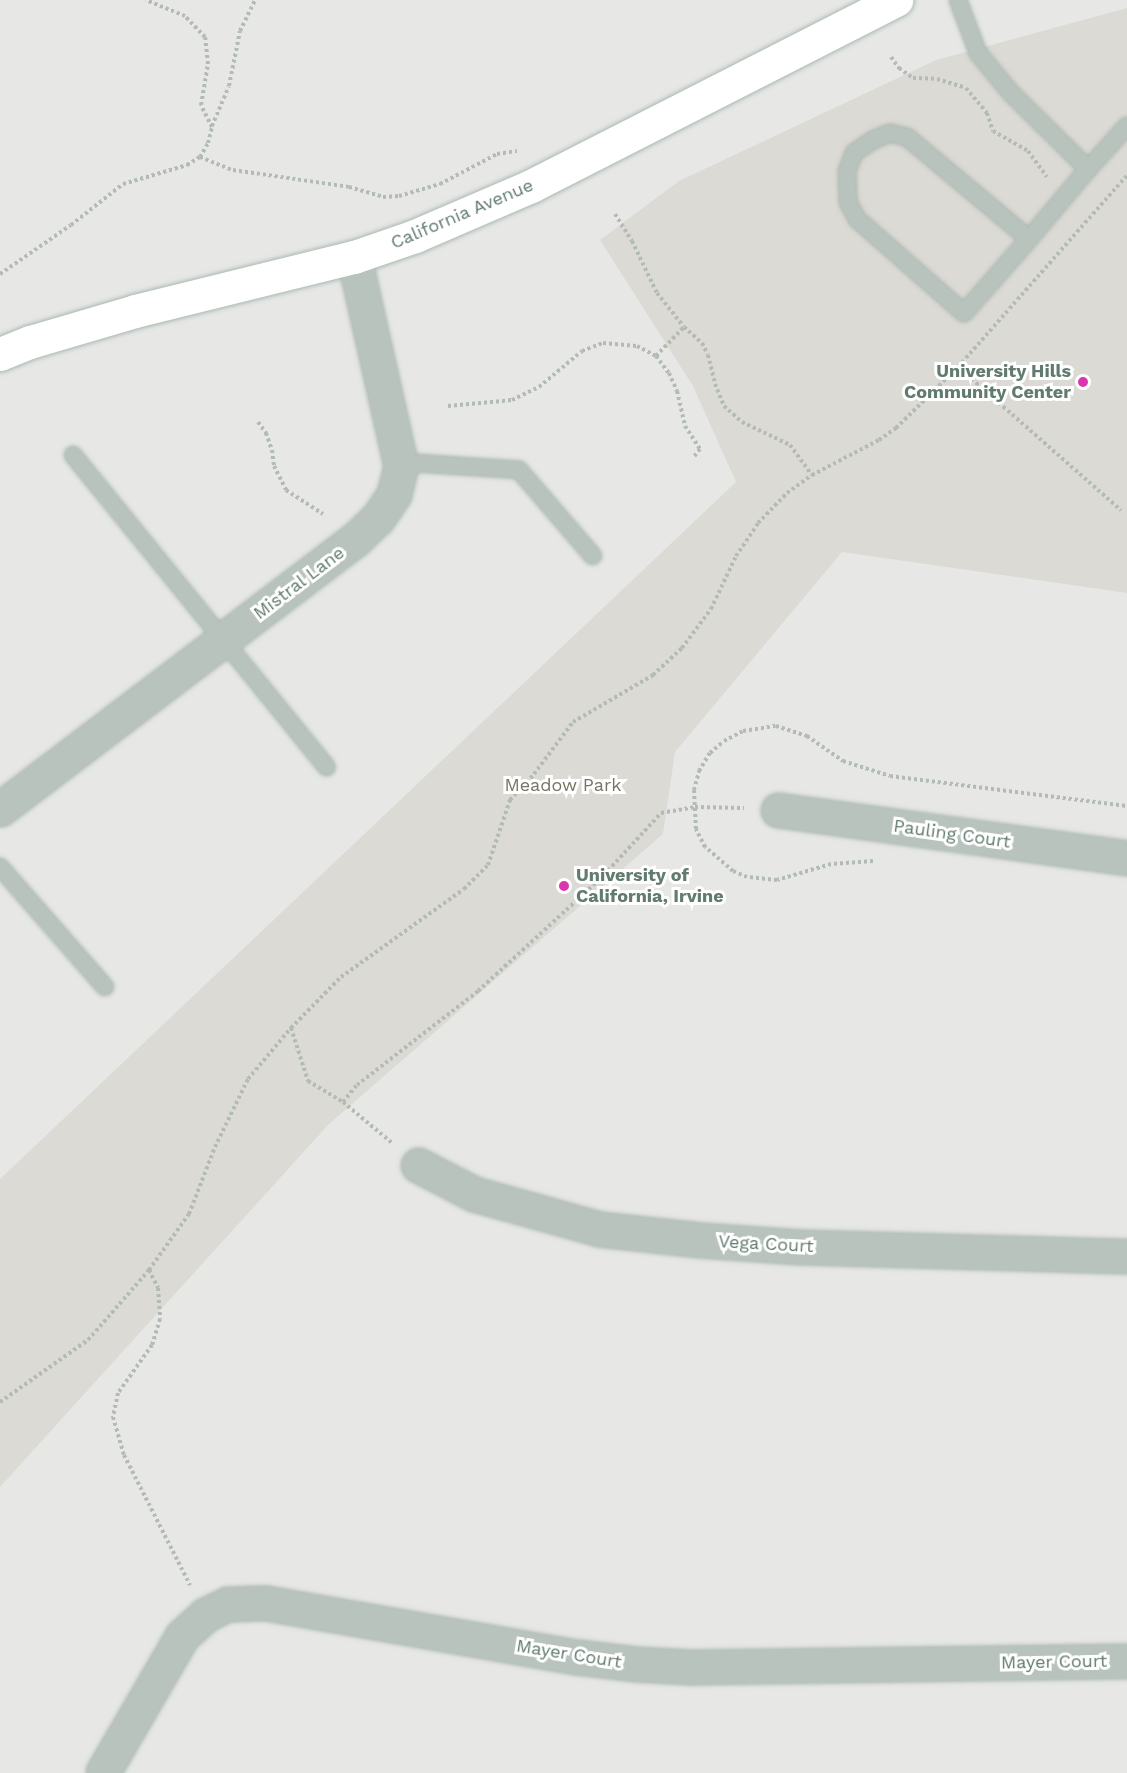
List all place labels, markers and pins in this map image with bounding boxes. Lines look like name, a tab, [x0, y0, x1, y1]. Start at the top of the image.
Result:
place label: University Hills Community Center	[904, 361, 1071, 404]
marker: University Hills Community Center	[1076, 375, 1090, 389]
place label: University of California, Irvine	[576, 865, 724, 908]
marker: University of California, Irvine	[557, 879, 571, 893]

